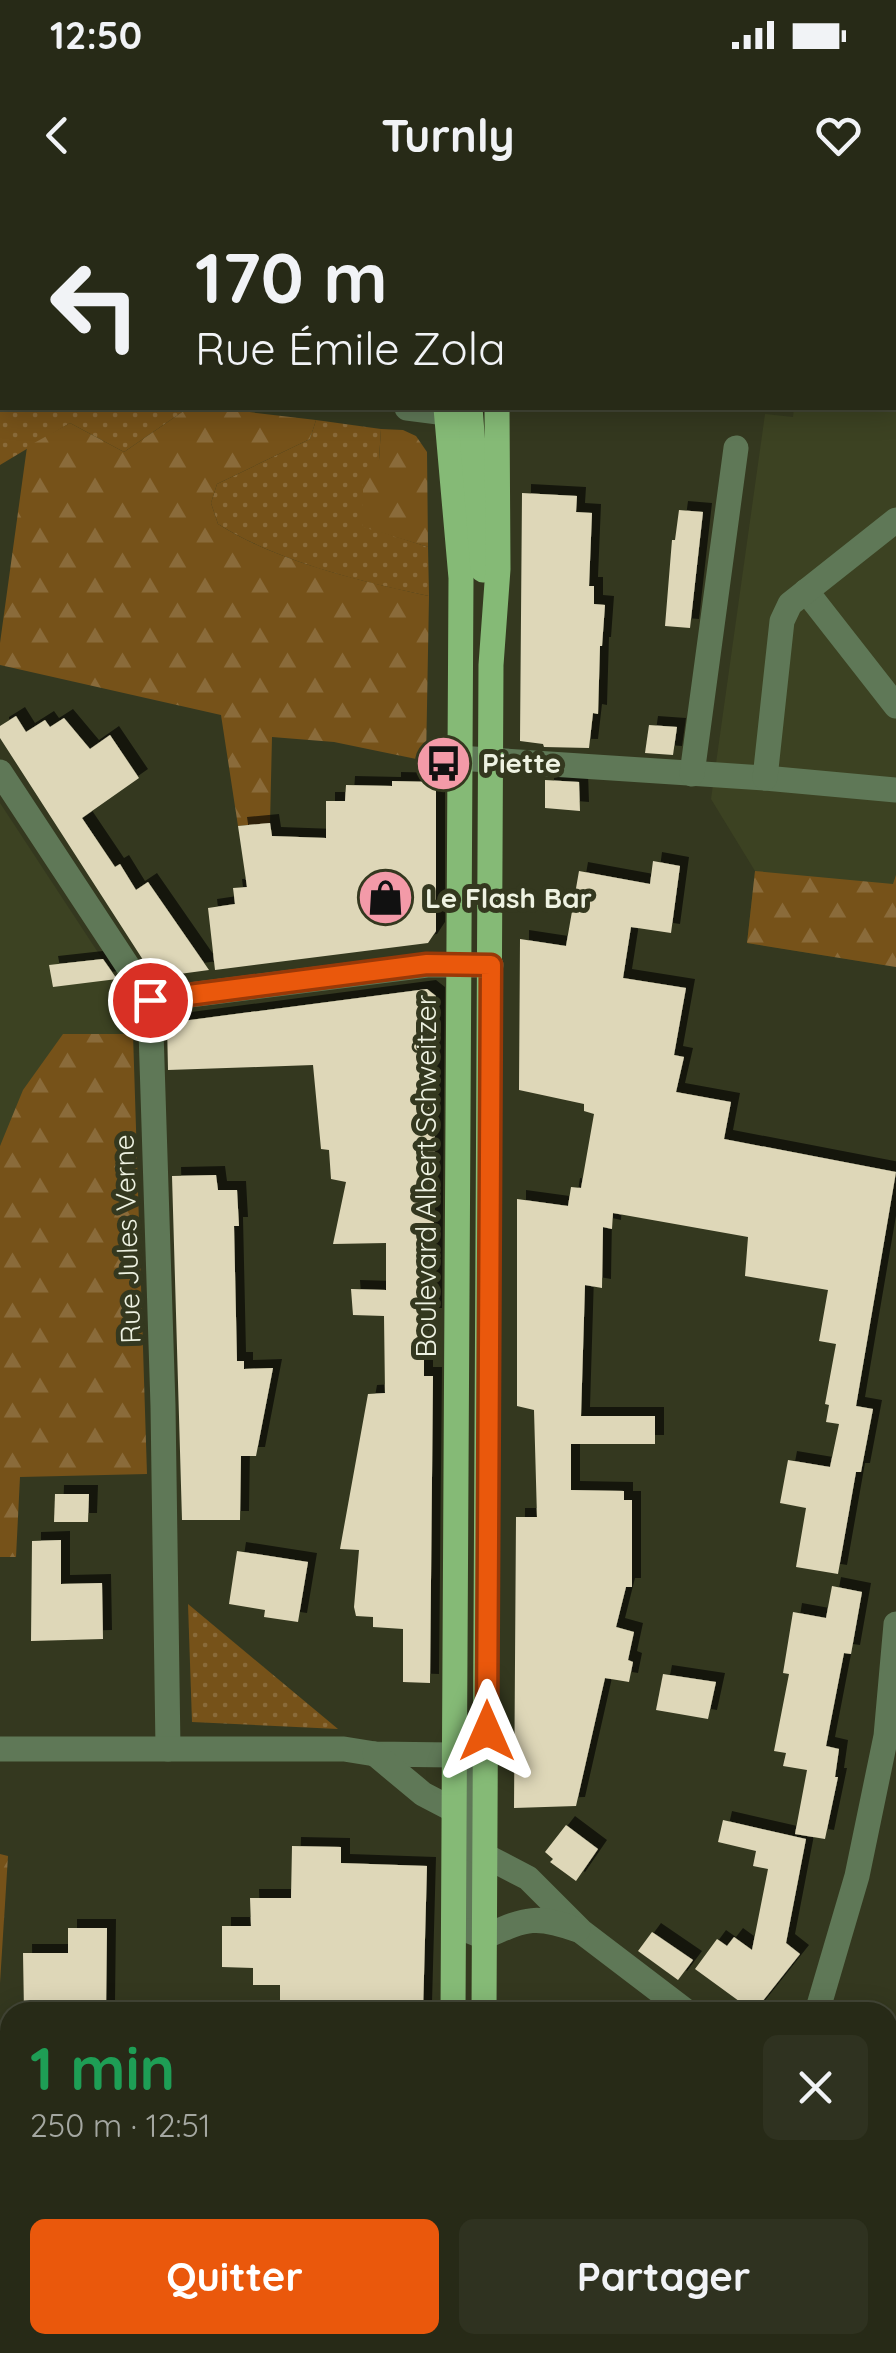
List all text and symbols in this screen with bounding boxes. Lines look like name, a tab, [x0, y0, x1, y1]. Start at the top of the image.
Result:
text: 12:50	[50, 11, 142, 59]
text: Turnly	[381, 107, 515, 163]
icon: back	[30, 108, 85, 163]
icon: heart	[811, 108, 866, 163]
text: 170 m	[195, 233, 388, 321]
icon: left	[30, 240, 160, 370]
text: Rue Émile Zola	[195, 320, 505, 376]
bus stop icon: Piette	[413, 733, 473, 793]
place label: Piette	[482, 745, 561, 780]
shop icon: Le Flash Bar	[356, 868, 416, 928]
place label: Le Flash Bar	[425, 880, 592, 915]
pin	[108, 958, 193, 1043]
icon: arrive	[123, 973, 178, 1028]
street label: Boulevard Albert Schweitzer	[408, 994, 443, 1357]
street label: Rue Jules Verne	[105, 1134, 148, 1344]
position arrow	[435, 1679, 539, 1783]
text: 1 min	[30, 2030, 175, 2105]
button: close	[763, 2035, 868, 2140]
text: 250 m · 12:51	[30, 2105, 211, 2145]
button: Quitter	[30, 2219, 439, 2334]
button: Partager	[459, 2219, 868, 2334]

